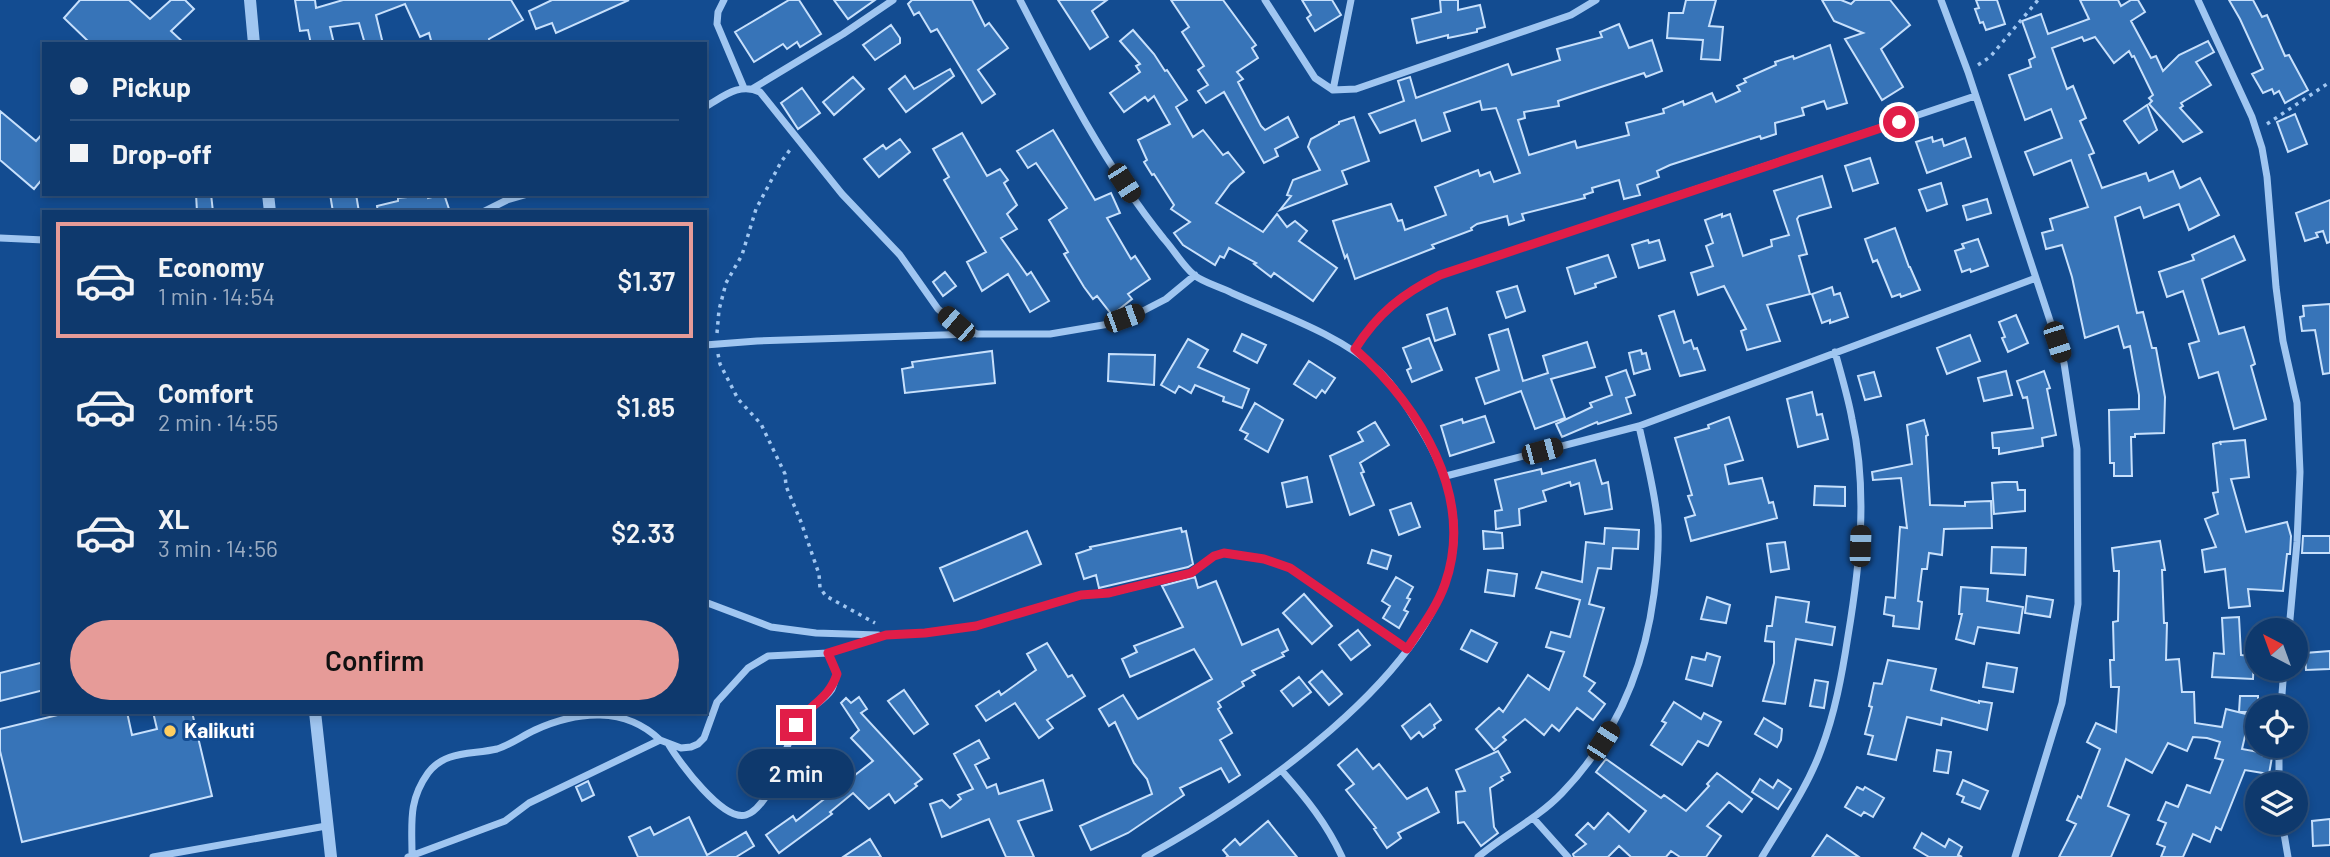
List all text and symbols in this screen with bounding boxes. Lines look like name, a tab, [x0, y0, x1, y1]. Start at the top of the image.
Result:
text: Pickup	[112, 71, 191, 102]
route start	[1883, 106, 1915, 138]
text: Drop-off	[112, 138, 212, 169]
car	[1104, 160, 1145, 206]
icon: car	[74, 249, 137, 312]
text: Economy	[158, 251, 264, 282]
text: $1.37	[617, 265, 675, 296]
text: 1 min · 14:54	[158, 282, 275, 310]
car	[1101, 301, 1148, 335]
car	[934, 302, 979, 346]
car	[2041, 319, 2074, 365]
icon: car	[74, 375, 137, 438]
text: Comfort	[158, 377, 254, 408]
text: $1.85	[616, 391, 675, 422]
text: 2 min · 14:55	[158, 408, 278, 436]
car	[1519, 435, 1566, 467]
icon: car	[74, 501, 137, 564]
text: XL	[158, 503, 189, 534]
text: $2.33	[611, 517, 675, 548]
car	[1849, 525, 1872, 567]
text: 3 min · 14:56	[158, 534, 278, 562]
north arrow	[2245, 618, 2308, 681]
map controls	[2245, 618, 2308, 835]
button: Confirm	[70, 620, 679, 700]
button: locate	[2245, 695, 2308, 758]
route end	[780, 709, 812, 741]
place label: Kalikuti	[184, 717, 255, 742]
car	[1583, 718, 1624, 764]
marker: Kalikuti	[162, 723, 178, 739]
callout: 2 min	[738, 750, 854, 798]
text: 2 min	[769, 759, 823, 787]
button: layers	[2245, 772, 2308, 835]

